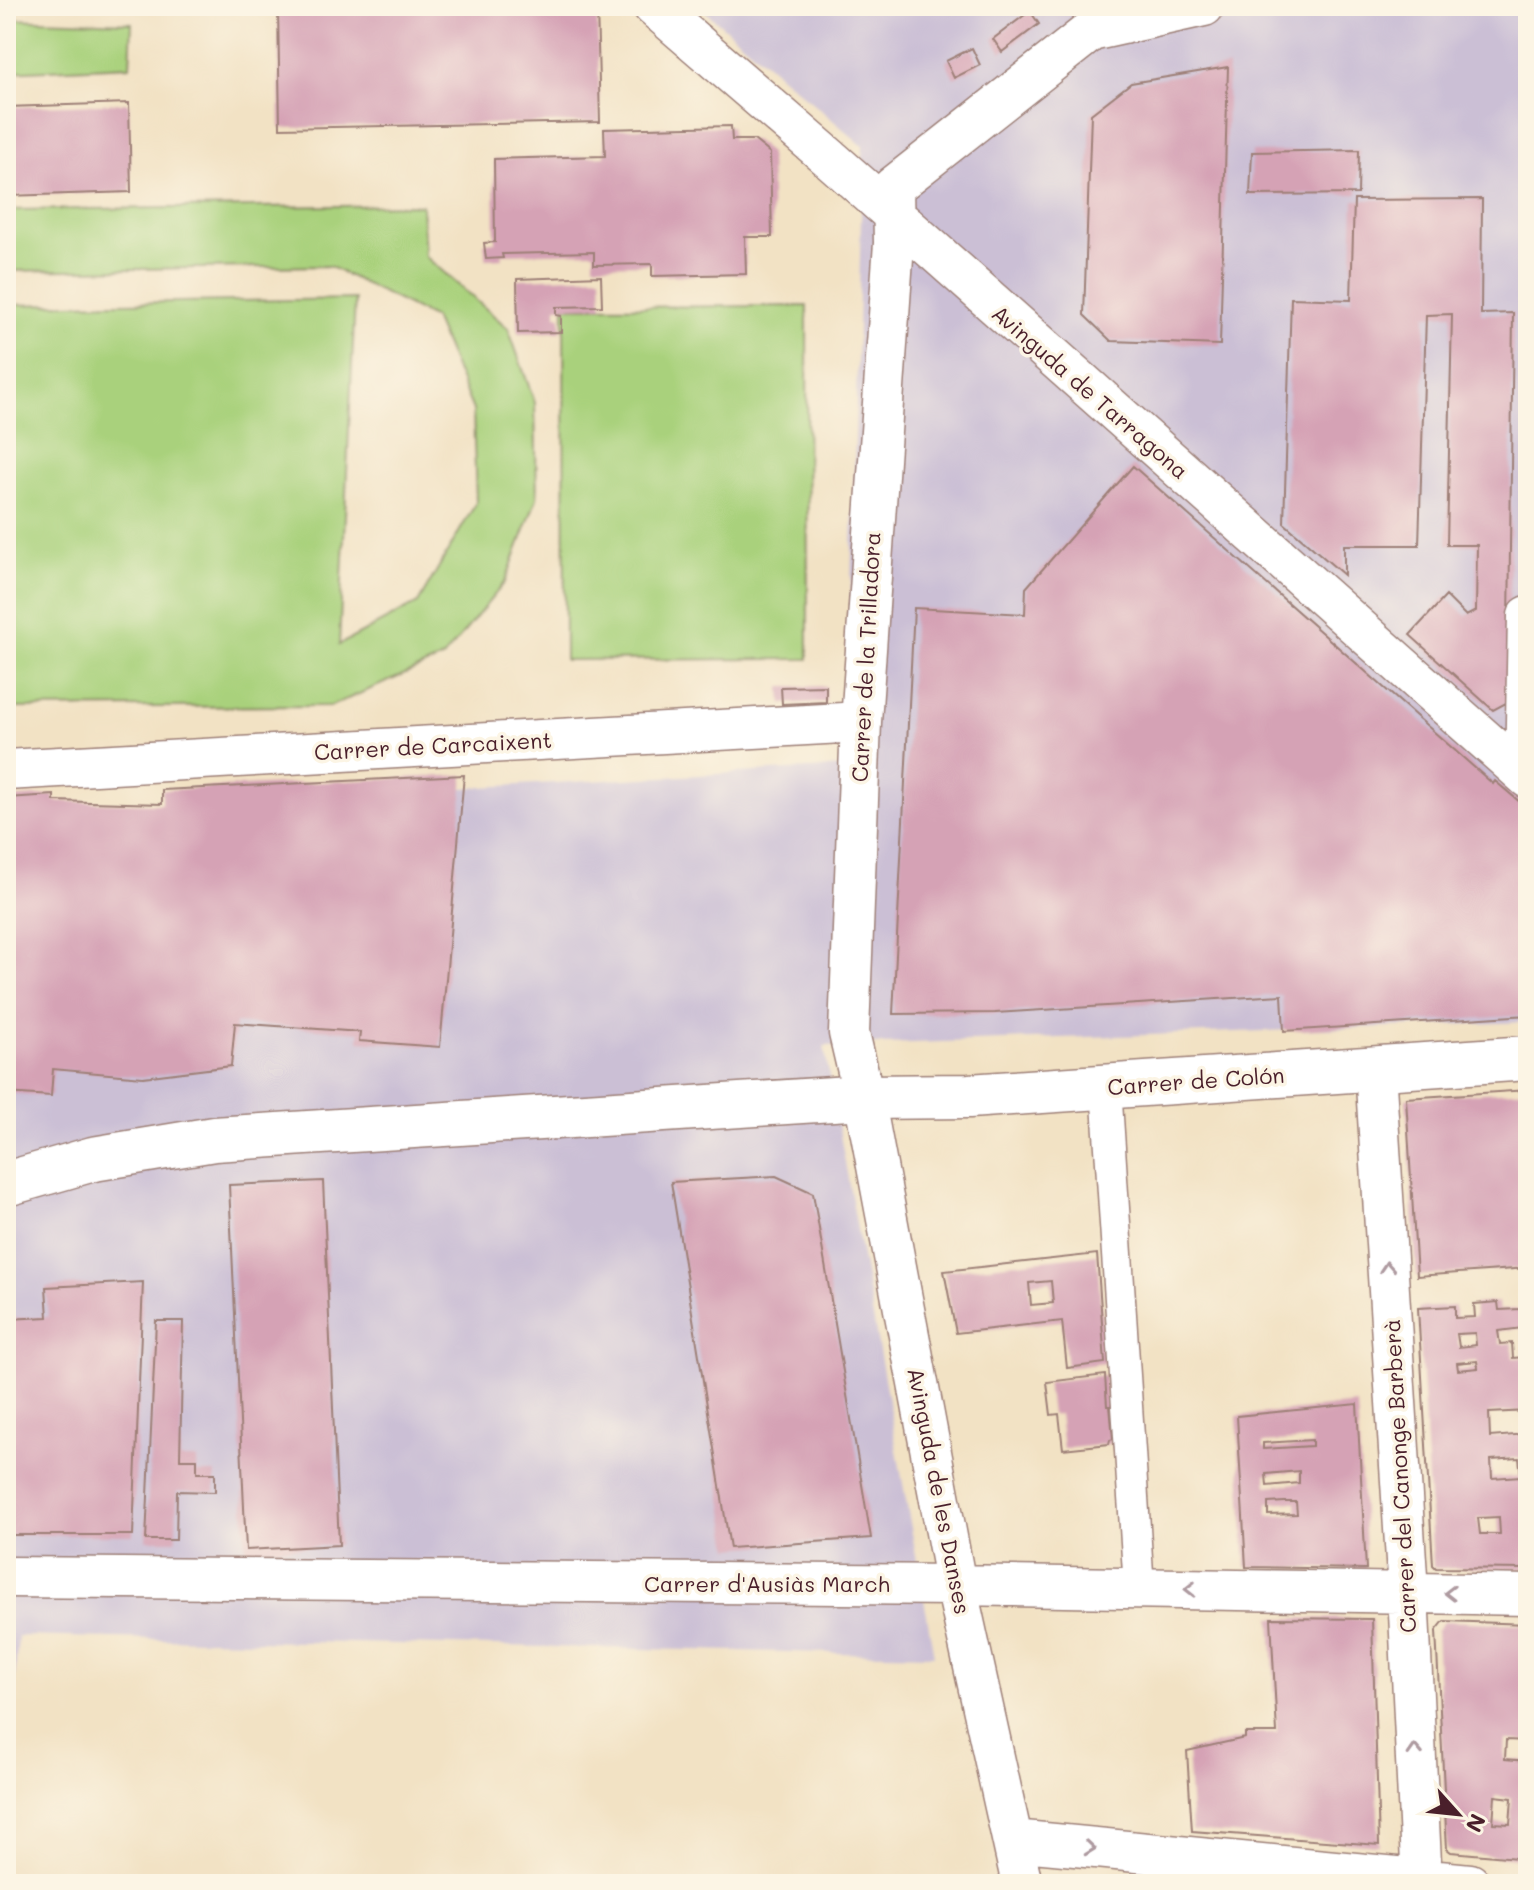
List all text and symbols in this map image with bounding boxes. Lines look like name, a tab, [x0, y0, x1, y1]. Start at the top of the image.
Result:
street label: Avinguda de Tarragona	[986, 298, 1195, 485]
street label: Carrer de la Trilladora	[844, 531, 887, 783]
street label: Carrer de Carcaixent	[313, 725, 553, 766]
street label: Carrer de Colón	[1107, 1060, 1285, 1101]
one-way arrow	[1379, 1260, 1396, 1273]
street label: Carrer del Canonge Barberà	[1377, 1318, 1422, 1634]
street label: Avinguda de les Danses	[901, 1365, 978, 1617]
street label: Carrer d'Ausiàs March	[644, 1569, 890, 1598]
one-way arrow	[1183, 1580, 1196, 1598]
one-way arrow	[1443, 1584, 1456, 1602]
one-way arrow	[1407, 1743, 1424, 1756]
north arrow	[1418, 1774, 1498, 1854]
text: N	[1460, 1809, 1493, 1837]
one-way arrow	[1084, 1839, 1097, 1856]

